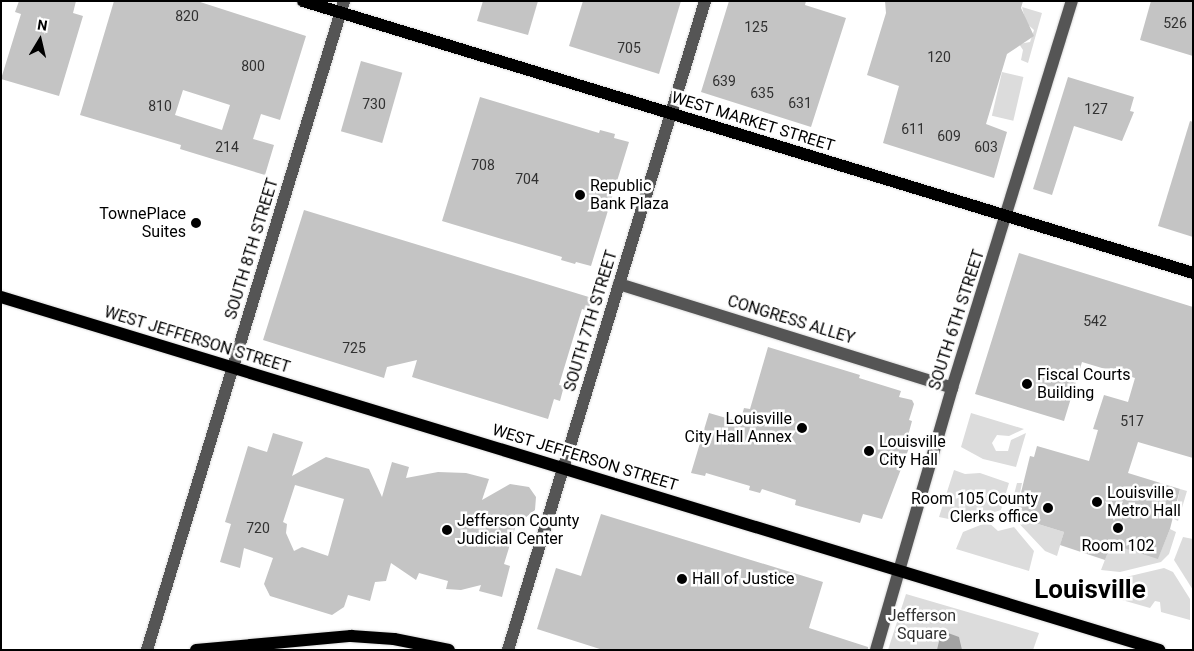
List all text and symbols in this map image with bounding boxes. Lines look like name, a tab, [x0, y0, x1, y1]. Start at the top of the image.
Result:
house number: 820	[175, 8, 199, 24]
north arrow	[15, 15, 65, 65]
house number: 526	[1163, 15, 1187, 31]
text: N	[36, 17, 48, 34]
house number: 125	[744, 19, 768, 35]
house number: 705	[617, 40, 641, 56]
house number: 120	[927, 49, 951, 65]
house number: 800	[241, 58, 265, 74]
house number: 639	[712, 73, 736, 89]
house number: 635	[750, 85, 774, 101]
street label: WEST MARKET STREET	[669, 88, 837, 156]
house number: 631	[788, 95, 812, 111]
house number: 730	[362, 96, 386, 112]
house number: 810	[148, 98, 172, 114]
house number: 127	[1084, 101, 1108, 117]
house number: 611	[901, 121, 925, 137]
house number: 609	[937, 128, 961, 144]
house number: 214	[215, 139, 239, 155]
house number: 603	[974, 139, 998, 155]
house number: 708	[471, 157, 495, 173]
house number: 704	[515, 171, 539, 187]
street label: SOUTH 8TH STREET	[221, 176, 283, 322]
place label: Republic Bank Plaza	[590, 176, 669, 214]
marker: Republic Bank Plaza	[574, 189, 586, 201]
place label: TownePlace Suites	[99, 204, 186, 242]
marker: TownePlace Suites	[190, 217, 202, 229]
street label: SOUTH 6TH STREET	[925, 247, 989, 393]
street label: SOUTH 7TH STREET	[560, 248, 622, 394]
street label: CONGRESS ALLEY	[725, 292, 857, 348]
street label: WEST JEFFERSON STREET	[102, 303, 292, 377]
house number: 542	[1083, 313, 1107, 329]
house number: 725	[342, 340, 366, 356]
place label: Fiscal Courts Building	[1037, 365, 1131, 403]
marker: Fiscal Courts Building	[1021, 378, 1033, 390]
place label: Louisville City Hall Annex	[685, 409, 792, 447]
house number: 517	[1120, 413, 1144, 429]
street label: WEST JEFFERSON STREET	[490, 421, 680, 495]
marker: Louisville City Hall Annex	[796, 422, 808, 434]
place label: Louisville City Hall	[879, 432, 946, 470]
marker: Louisville City Hall	[863, 445, 875, 457]
place label: Louisville Metro Hall	[1107, 483, 1181, 521]
place label: Room 105 County Clerks office	[911, 489, 1038, 527]
marker: Louisville Metro Hall	[1091, 496, 1103, 508]
marker: Room 105 County Clerks office	[1042, 502, 1054, 514]
place label: Jefferson County Judicial Center	[457, 511, 579, 549]
house number: 720	[246, 520, 270, 536]
marker: Room 102	[1112, 522, 1124, 534]
marker: Jefferson County Judicial Center	[441, 524, 453, 536]
place label: Room 102	[1081, 536, 1155, 556]
place label: Hall of Justice	[692, 569, 794, 589]
marker: Hall of Justice	[676, 573, 688, 585]
district label: Louisville	[1034, 574, 1146, 606]
park label: Jefferson Square	[888, 606, 956, 644]

